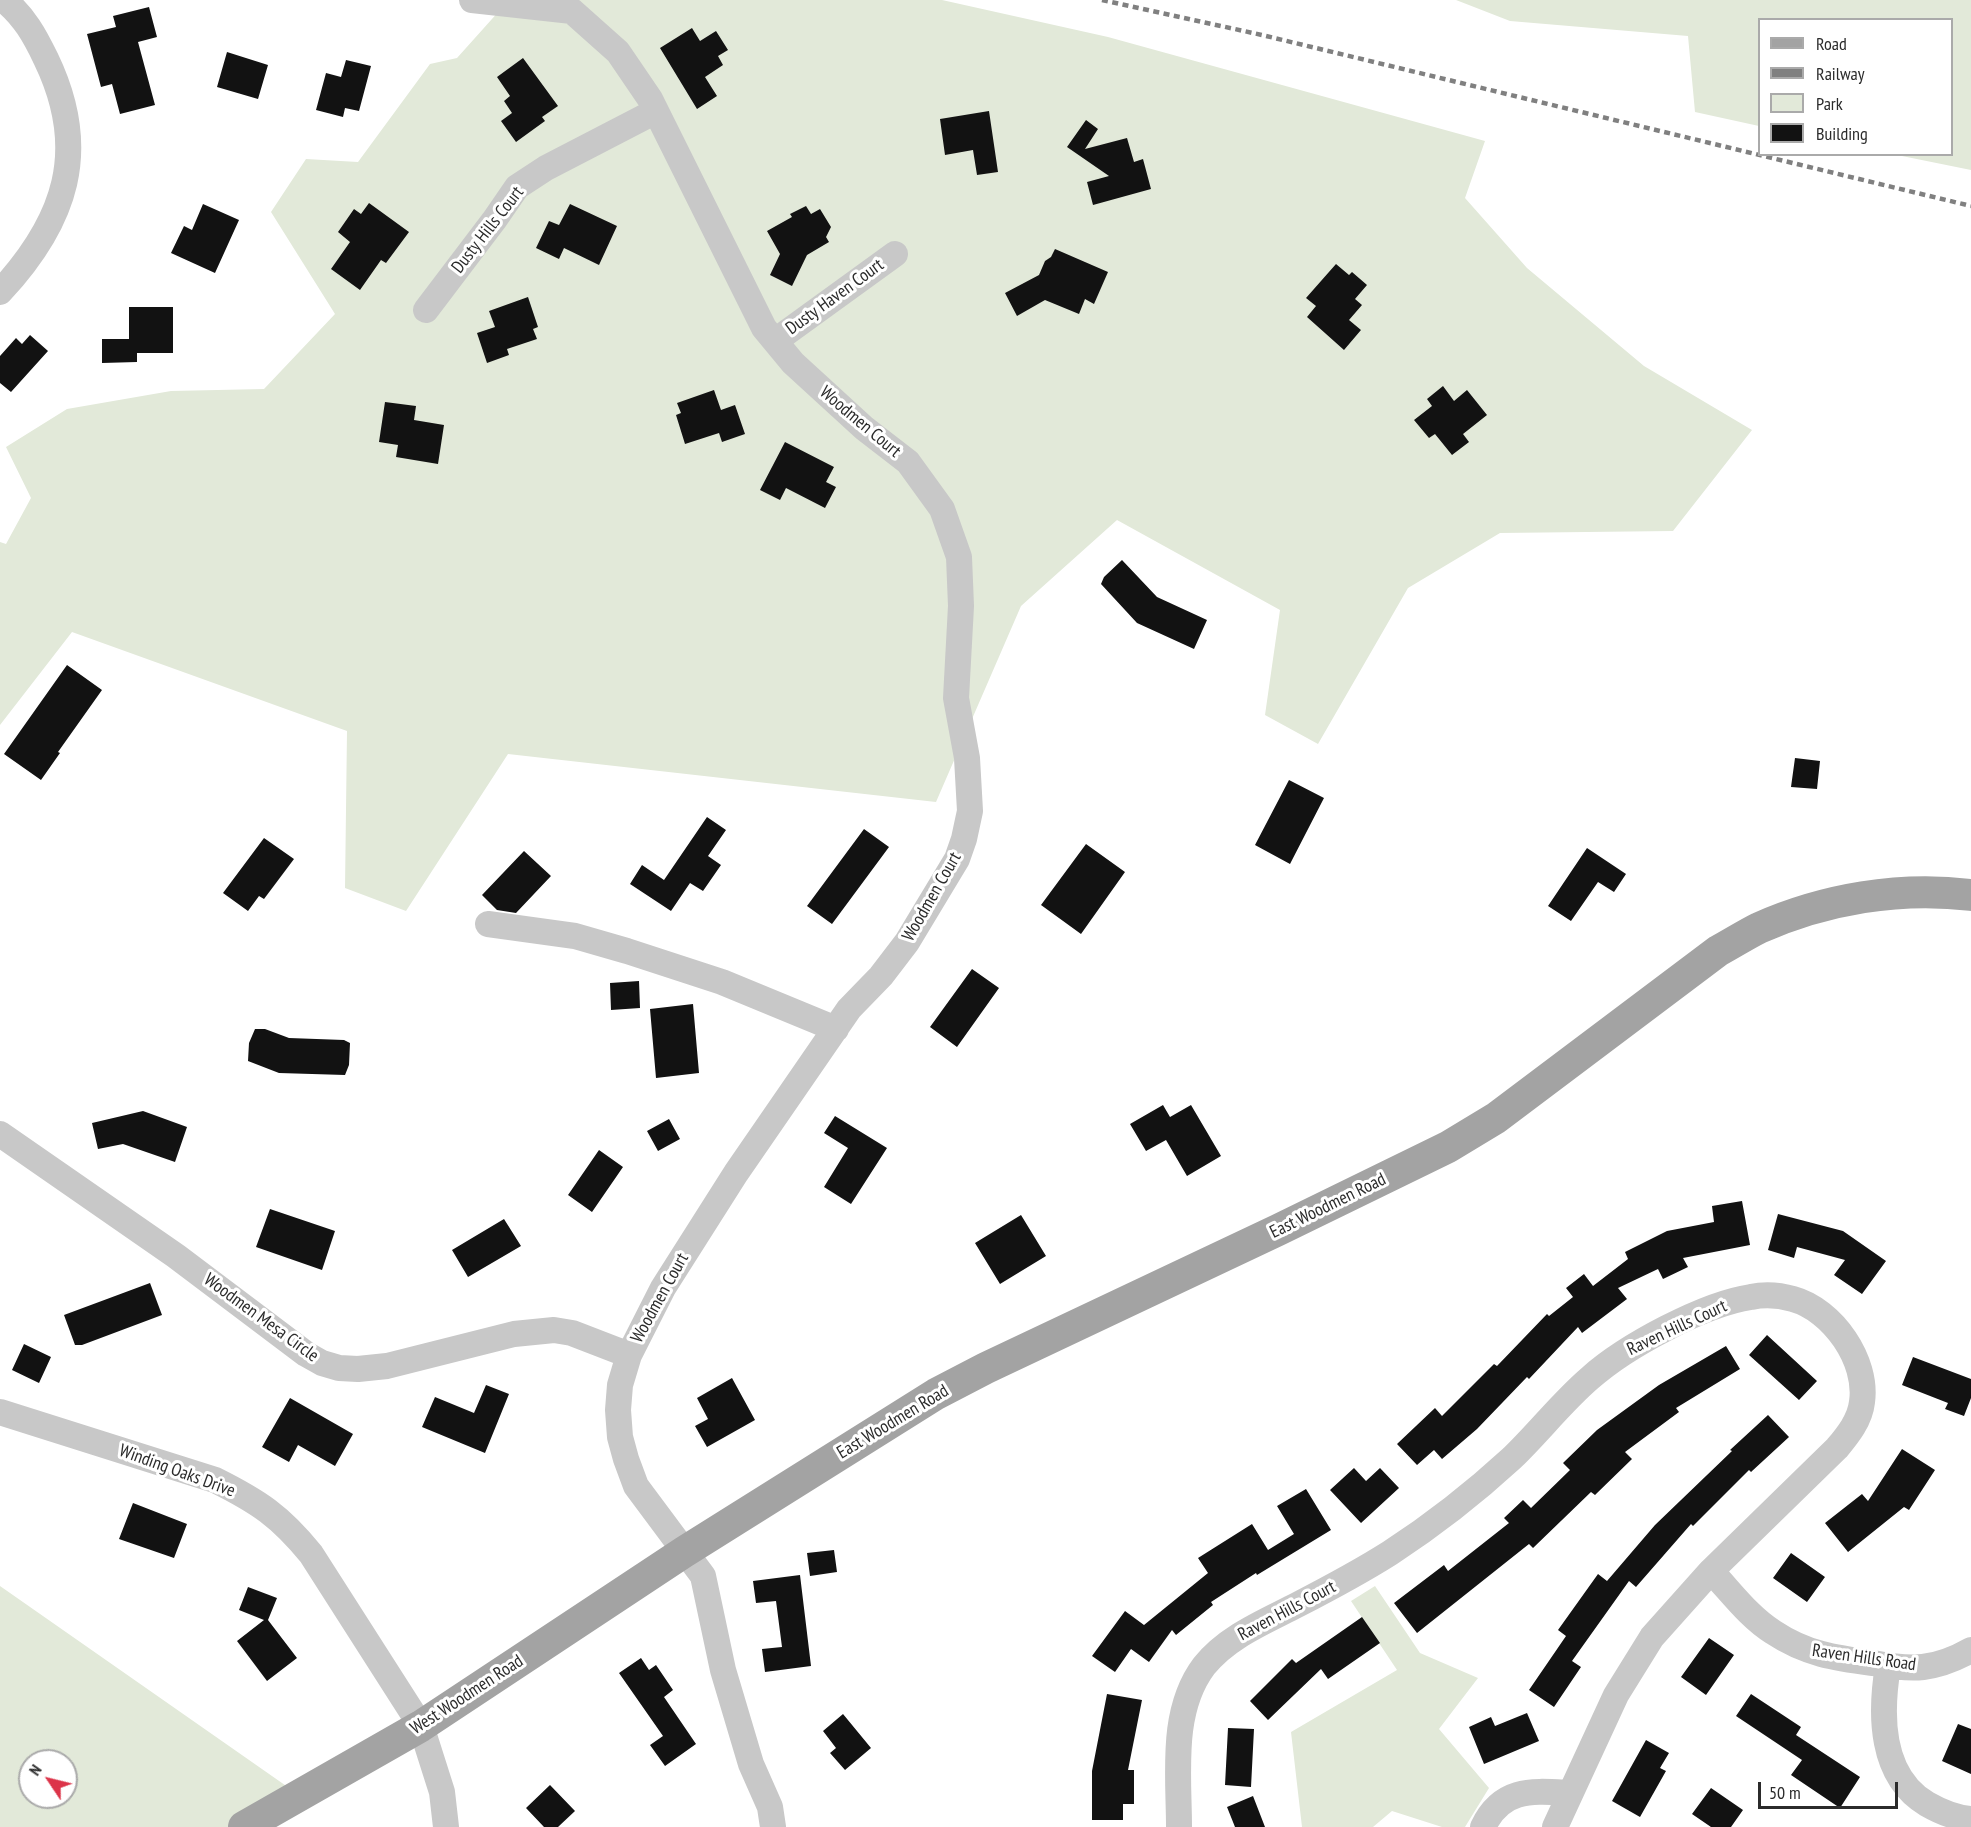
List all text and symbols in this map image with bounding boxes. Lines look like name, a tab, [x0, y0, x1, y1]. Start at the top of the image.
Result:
legend	[1758, 18, 1953, 156]
text: Road	[1816, 32, 1847, 55]
text: Railway	[1816, 62, 1865, 85]
text: Park	[1816, 92, 1843, 115]
text: Building	[1816, 122, 1868, 145]
street label: Dusty Hills Court	[447, 182, 529, 278]
street label: Dusty Haven Court	[782, 254, 888, 340]
street label: Woodmen Court	[815, 382, 905, 462]
street label: Woodmen Court	[898, 849, 966, 945]
street label: East Woodmen Road	[1267, 1169, 1389, 1243]
street label: Woodmen Court	[626, 1249, 694, 1347]
street label: Woodmen Mesa Circle	[199, 1269, 323, 1367]
street label: Raven Hills Court	[1624, 1296, 1730, 1360]
street label: East Woodmen Road	[833, 1380, 953, 1464]
street label: Winding Oaks Drive	[116, 1440, 238, 1502]
street label: Raven Hills Court	[1234, 1576, 1340, 1646]
street label: Raven Hills Road	[1811, 1640, 1917, 1676]
street label: West Woodmen Road	[407, 1651, 527, 1739]
north arrow	[18, 1749, 78, 1809]
text: N	[24, 1761, 46, 1779]
scale bar	[1761, 1770, 1900, 1808]
text: 50 m	[1769, 1781, 1801, 1804]

